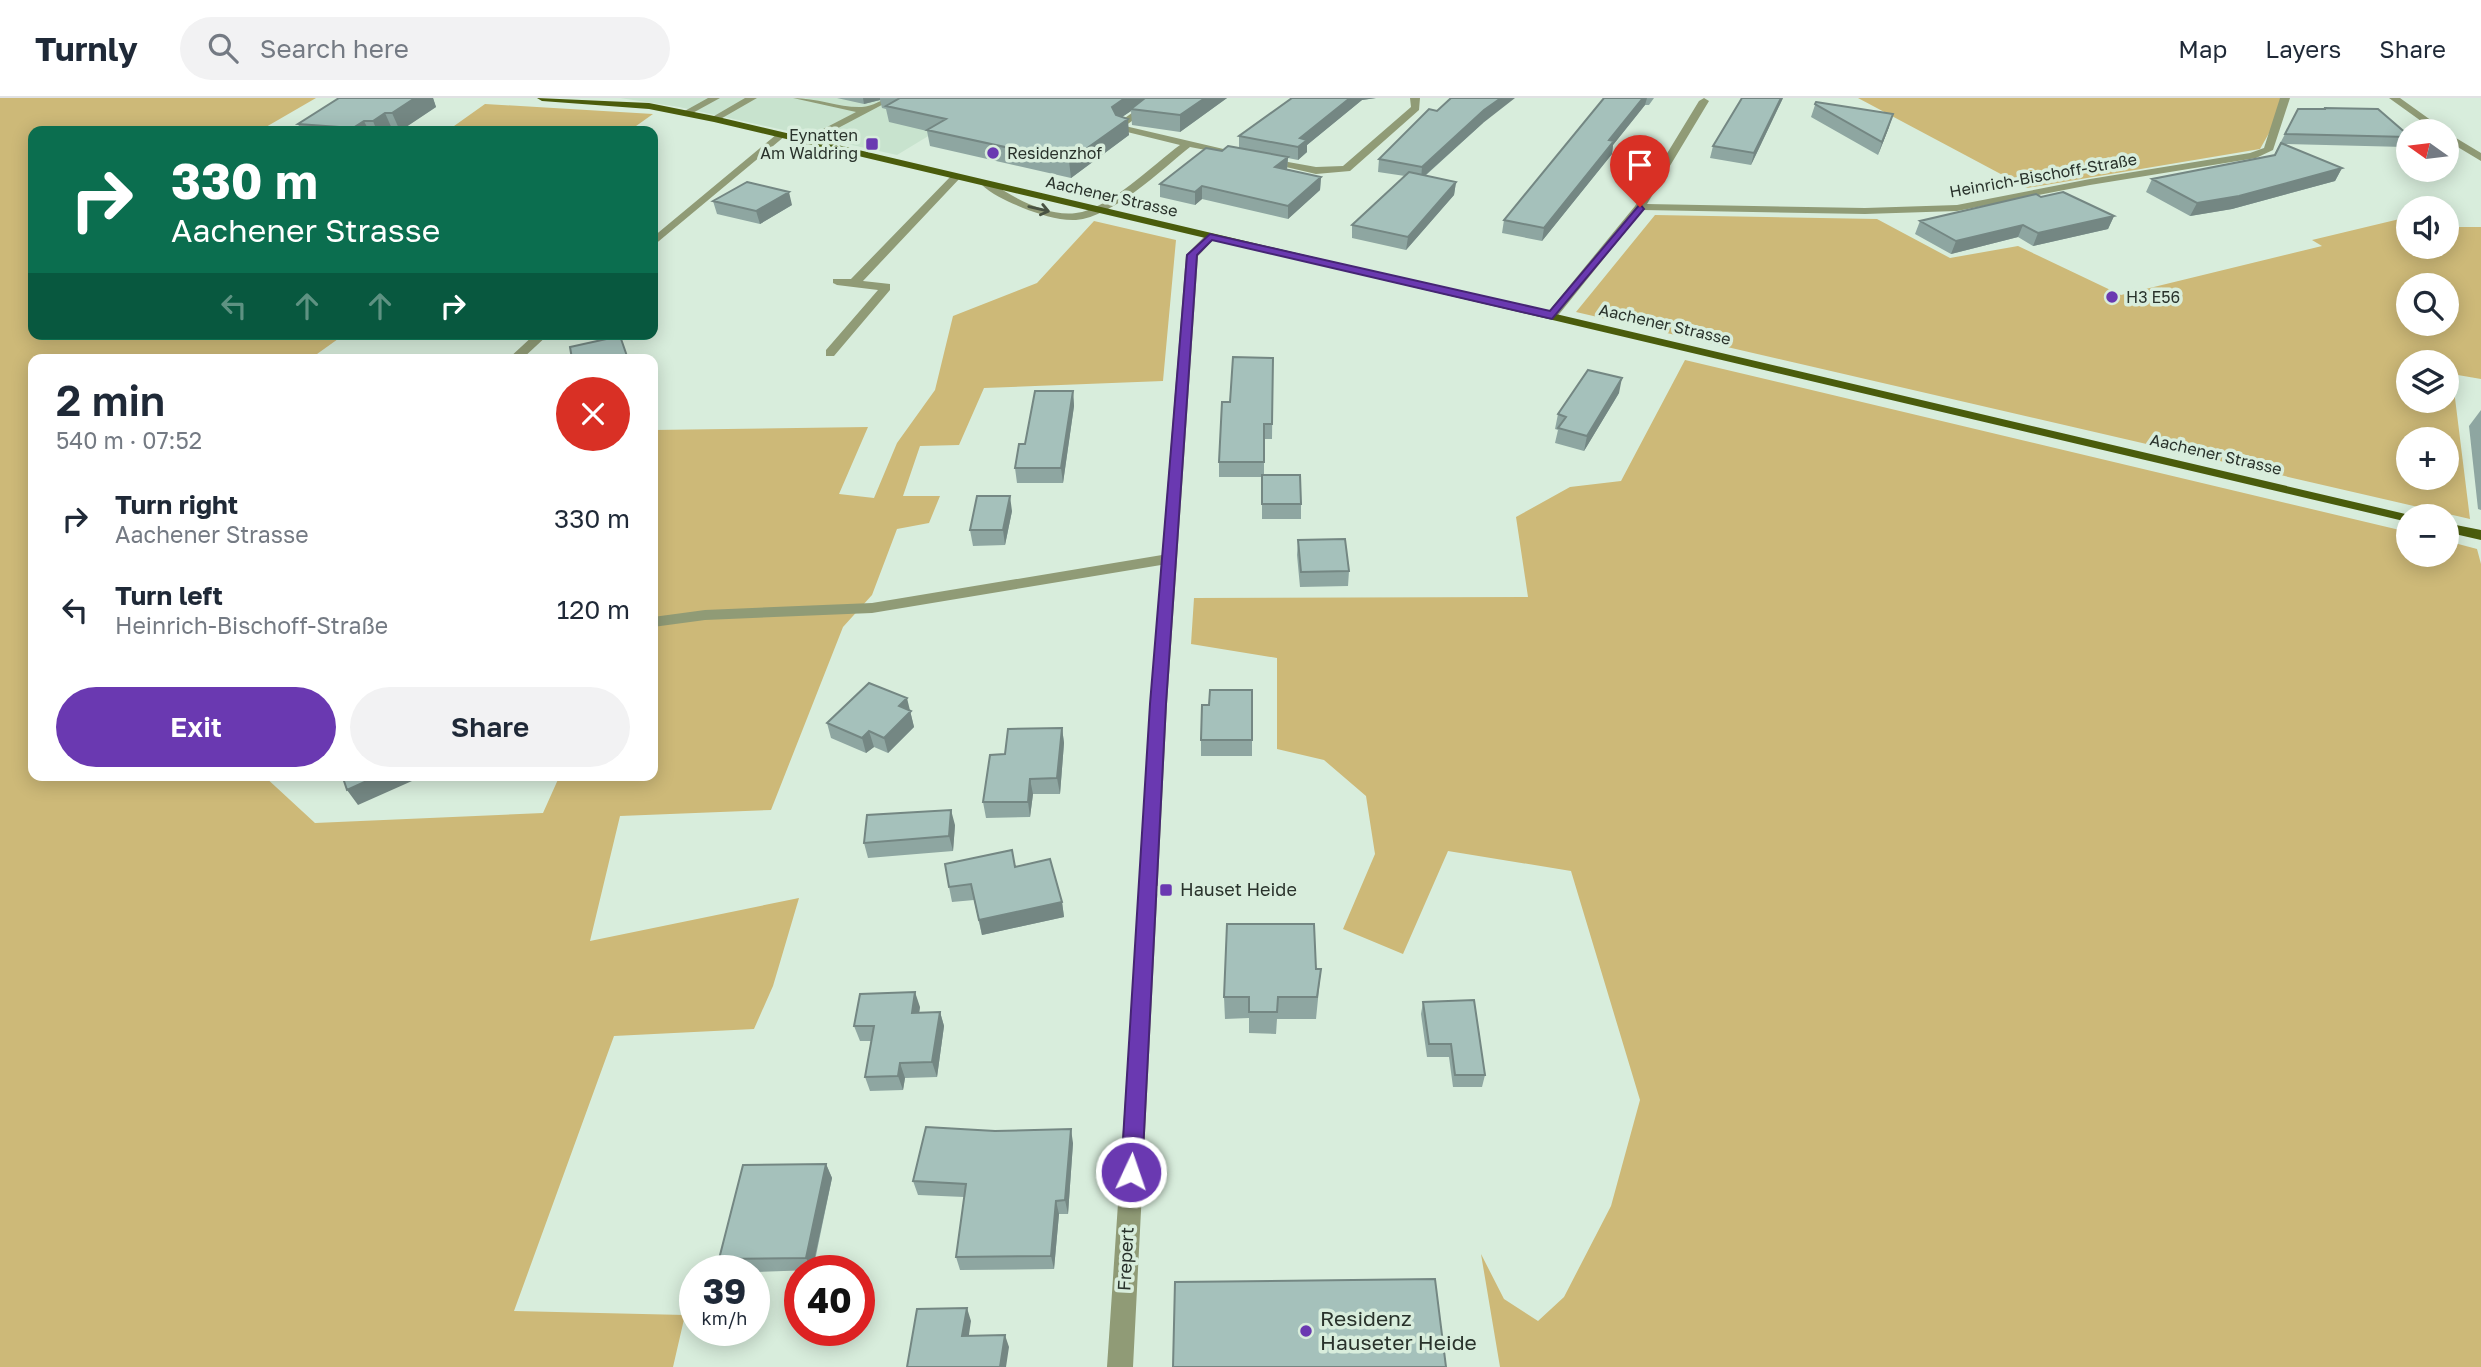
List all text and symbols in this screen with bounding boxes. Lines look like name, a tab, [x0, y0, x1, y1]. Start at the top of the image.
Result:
search box	[180, 17, 670, 80]
text: Turnly	[35, 29, 138, 68]
icon: search	[204, 29, 242, 67]
text: Search here	[260, 33, 409, 64]
text: Map	[2178, 34, 2227, 63]
text: Layers	[2265, 34, 2341, 63]
text: Share	[2379, 34, 2446, 63]
north arrow	[2396, 119, 2459, 182]
map controls	[2396, 119, 2459, 567]
place label: Eynatten Am Waldring	[760, 125, 858, 163]
pin	[1610, 135, 1670, 207]
marker: Eynatten Am Waldring	[864, 136, 880, 152]
place label: Residenzhof	[1007, 143, 1102, 163]
marker: Residenzhof	[985, 145, 1001, 161]
icon: arrive	[1621, 146, 1659, 184]
street label: Heinrich-Bischoff-Straße	[1948, 149, 2138, 201]
text: 330 m	[171, 151, 318, 210]
icon: right	[56, 154, 147, 245]
street label: Aachener Strasse	[1044, 171, 1180, 221]
button: sound	[2396, 196, 2459, 259]
one-way arrow	[1027, 202, 1050, 216]
text: Aachener Strasse	[171, 211, 440, 249]
button: search	[2396, 273, 2459, 336]
icon: left	[215, 287, 253, 325]
icon: ahead	[288, 287, 326, 325]
icon: ahead	[361, 287, 399, 325]
icon: right	[434, 287, 472, 325]
place label: H3 E56	[2126, 287, 2180, 307]
marker: H3 E56	[2104, 289, 2120, 305]
street label: Aachener Strasse	[1597, 299, 1733, 349]
button: layers	[2396, 350, 2459, 413]
text: 2 min	[56, 375, 165, 425]
button: close	[556, 377, 630, 451]
text: 540 m · 07:52	[56, 426, 202, 454]
button: +	[2396, 427, 2459, 490]
street label: Aachener Strasse	[2148, 429, 2284, 479]
text: Turn right	[115, 489, 238, 520]
icon: right	[56, 500, 94, 538]
text: 330 m	[554, 503, 630, 534]
button: −	[2396, 504, 2459, 567]
text: Aachener Strasse	[115, 520, 309, 548]
text: Turn left	[115, 580, 223, 611]
icon: left	[56, 591, 94, 629]
text: 120 m	[557, 594, 630, 625]
text: Heinrich-Bischoff-Straße	[115, 611, 388, 639]
button: Exit	[56, 687, 336, 767]
button: Share	[350, 687, 630, 767]
place label: Hauset Heide	[1180, 878, 1297, 900]
marker: Hauset Heide	[1158, 882, 1174, 898]
position arrow	[1094, 1135, 1168, 1209]
street label: Frepert	[1112, 1226, 1138, 1292]
speed limit sign: 40	[784, 1255, 875, 1346]
text: 39	[703, 1270, 746, 1312]
place label: Residenz Hauseter Heide	[1320, 1305, 1477, 1355]
text: km/h	[702, 1307, 747, 1329]
marker: Residenz Hauseter Heide	[1298, 1323, 1314, 1339]

